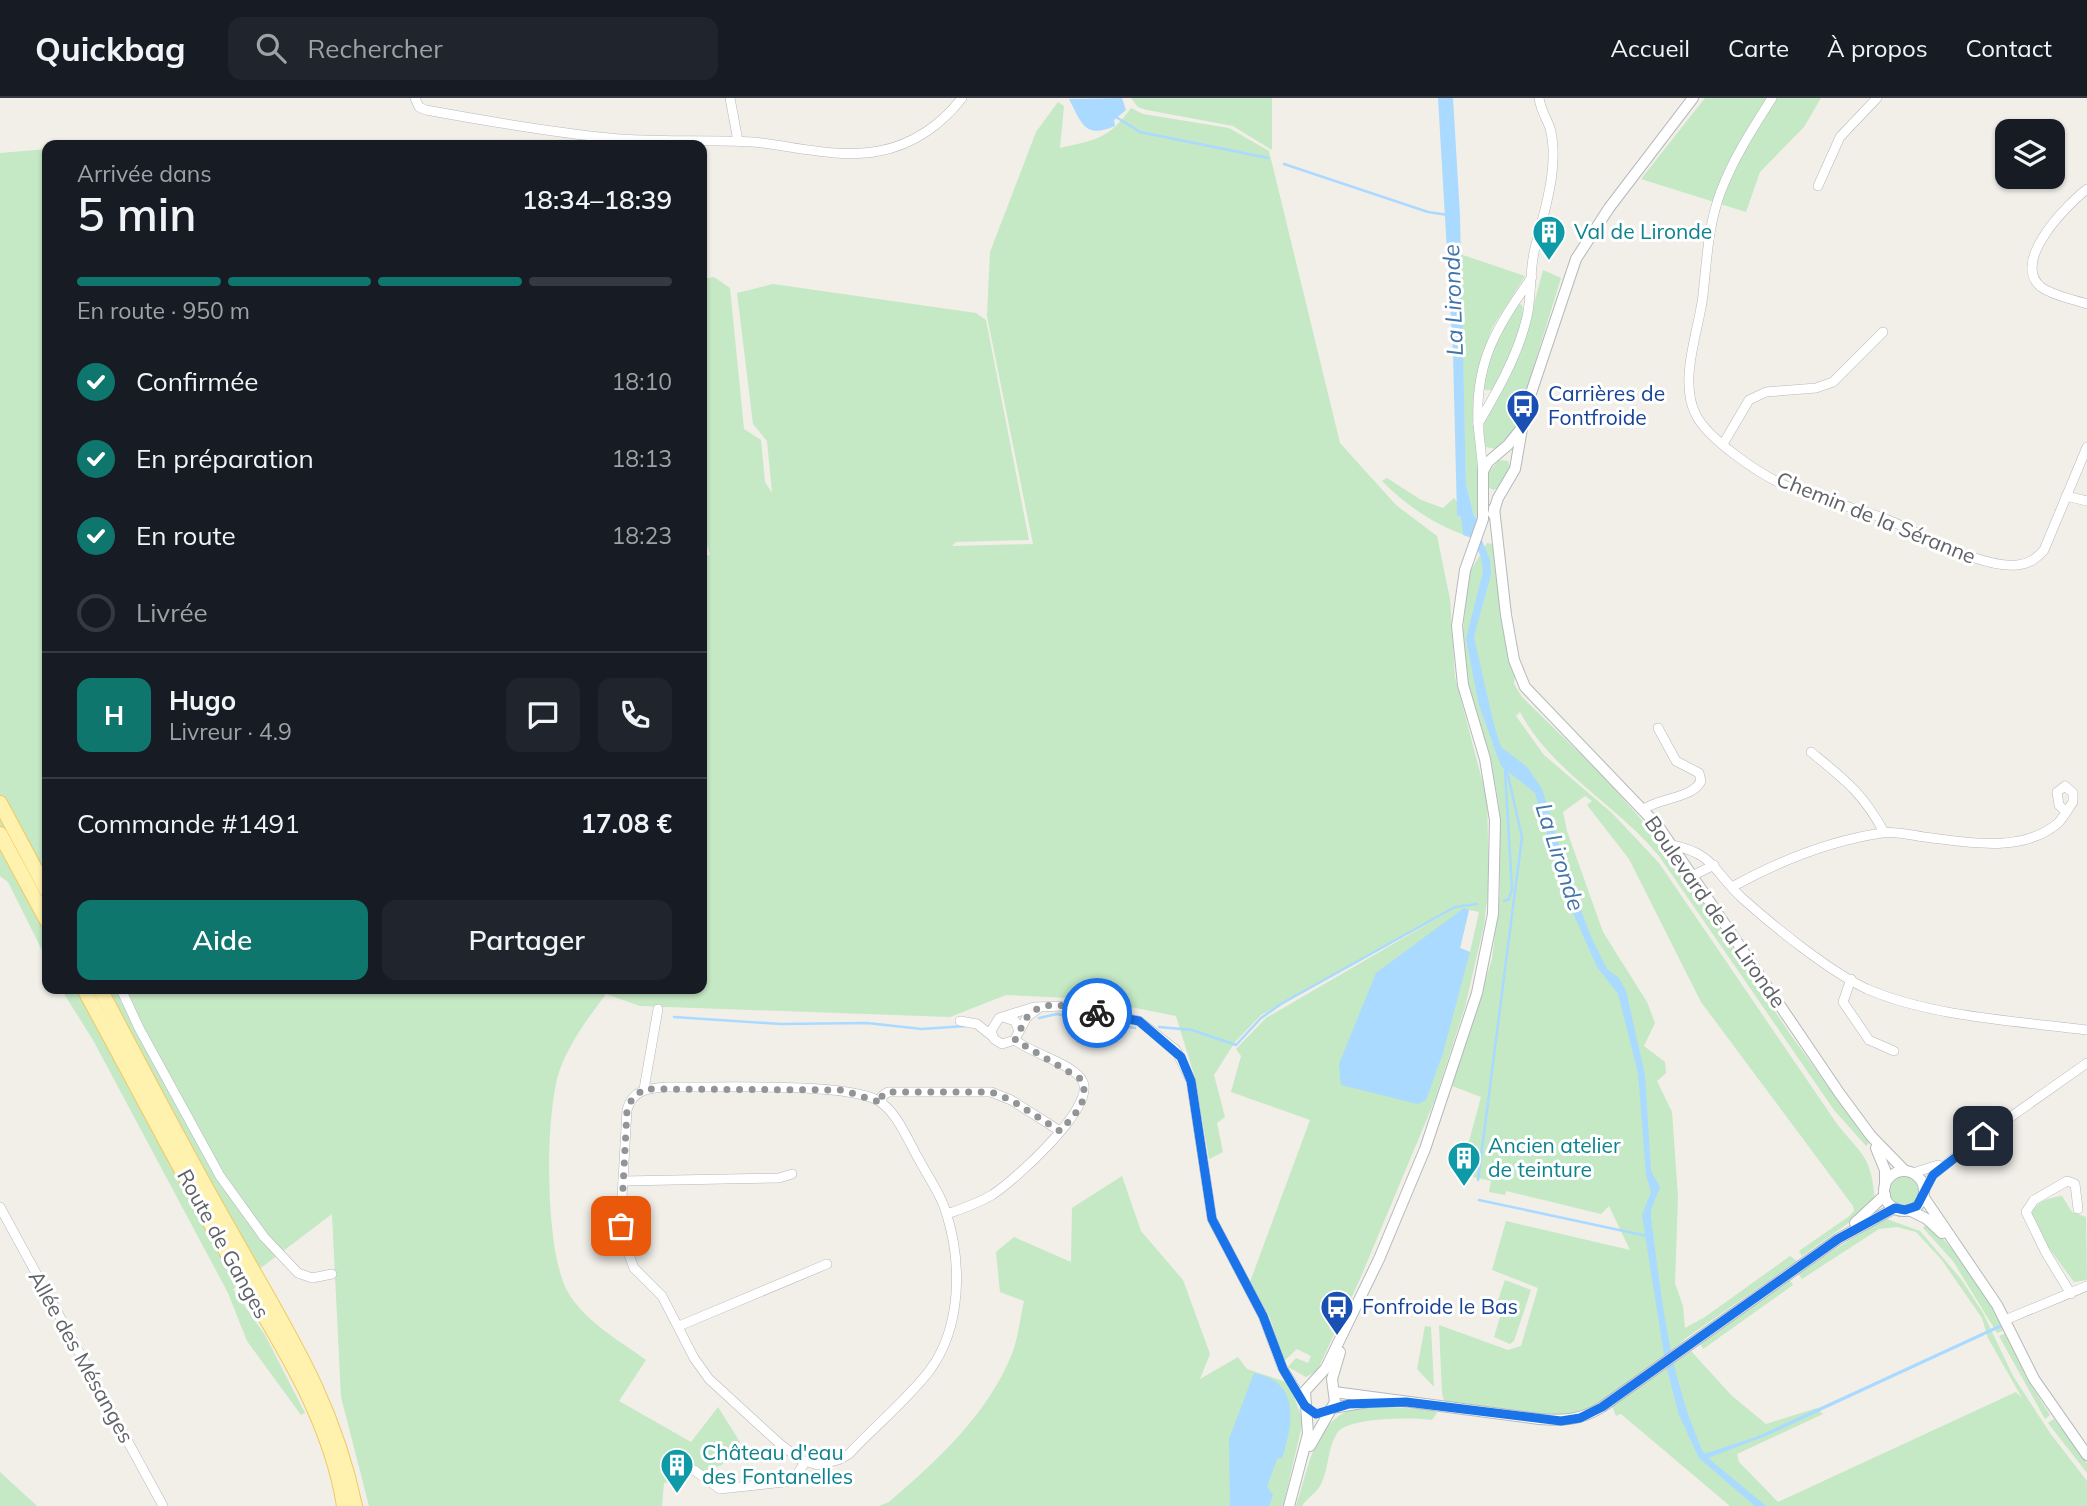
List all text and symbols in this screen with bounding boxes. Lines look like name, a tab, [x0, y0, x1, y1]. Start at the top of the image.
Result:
search box	[228, 17, 718, 80]
text: Quickbag	[35, 28, 186, 69]
icon: search	[252, 29, 290, 67]
text: Rechercher	[308, 32, 443, 65]
text: Accueil	[1611, 33, 1690, 63]
text: Carte	[1728, 33, 1789, 63]
text: À propos	[1827, 33, 1928, 63]
text: Contact	[1966, 33, 2052, 63]
map controls	[1995, 119, 2065, 189]
button: layers	[1995, 119, 2065, 189]
text: Arrivée dans	[77, 159, 212, 188]
text: 18:34–18:39	[522, 183, 672, 216]
text: 5 min	[77, 185, 196, 243]
building icon: Val de Lironde	[1530, 213, 1568, 262]
place label: Val de Lironde	[1574, 218, 1712, 244]
water label: La Lironde	[1436, 244, 1469, 356]
text: En route · 950 m	[77, 296, 250, 325]
icon: check	[77, 363, 115, 401]
text: Confirmée	[136, 365, 258, 398]
text: 18:10	[612, 367, 672, 396]
place label: Carrières de Fontfroide	[1548, 380, 1665, 430]
bus stop icon: Carrières de Fontfroide	[1504, 387, 1542, 436]
icon: check	[77, 440, 115, 478]
text: En préparation	[136, 442, 314, 475]
text: 18:13	[612, 444, 672, 473]
street label: Chemin de la Séranne	[1773, 465, 1980, 569]
icon: check	[77, 517, 115, 555]
text: En route	[136, 519, 236, 552]
text: 18:23	[612, 521, 672, 550]
text: Livrée	[136, 596, 208, 629]
button: chat	[506, 678, 580, 752]
button: phone	[598, 678, 672, 752]
text: Hugo	[169, 684, 236, 717]
text: H	[104, 699, 124, 732]
text: Livreur · 4.9	[169, 717, 292, 746]
water label: La Lironde	[1529, 799, 1591, 914]
text: Commande #1491	[77, 807, 300, 840]
text: 17.08 €	[580, 807, 672, 840]
street label: Boulevard de la Lironde	[1640, 810, 1792, 1013]
button: Aide	[77, 900, 368, 980]
button: Partager	[382, 900, 672, 980]
courier	[1062, 978, 1132, 1048]
icon: bike	[1078, 994, 1116, 1032]
pin	[1953, 1106, 2013, 1166]
icon: home	[1964, 1117, 2002, 1155]
place label: Ancien atelier de teinture	[1488, 1132, 1621, 1182]
building icon: Ancien atelier de teinture	[1445, 1139, 1483, 1188]
street label: Route de Ganges	[172, 1164, 276, 1323]
pin	[591, 1196, 651, 1256]
icon: bag	[602, 1207, 640, 1245]
street label: Allée des Mésanges	[24, 1266, 140, 1447]
bus stop icon: Fonfroide le Bas	[1318, 1288, 1356, 1337]
place label: Fonfroide le Bas	[1362, 1293, 1518, 1319]
place label: Château d'eau des Fontanelles	[702, 1439, 853, 1489]
building icon: Château d'eau des Fontanelles	[658, 1446, 696, 1495]

